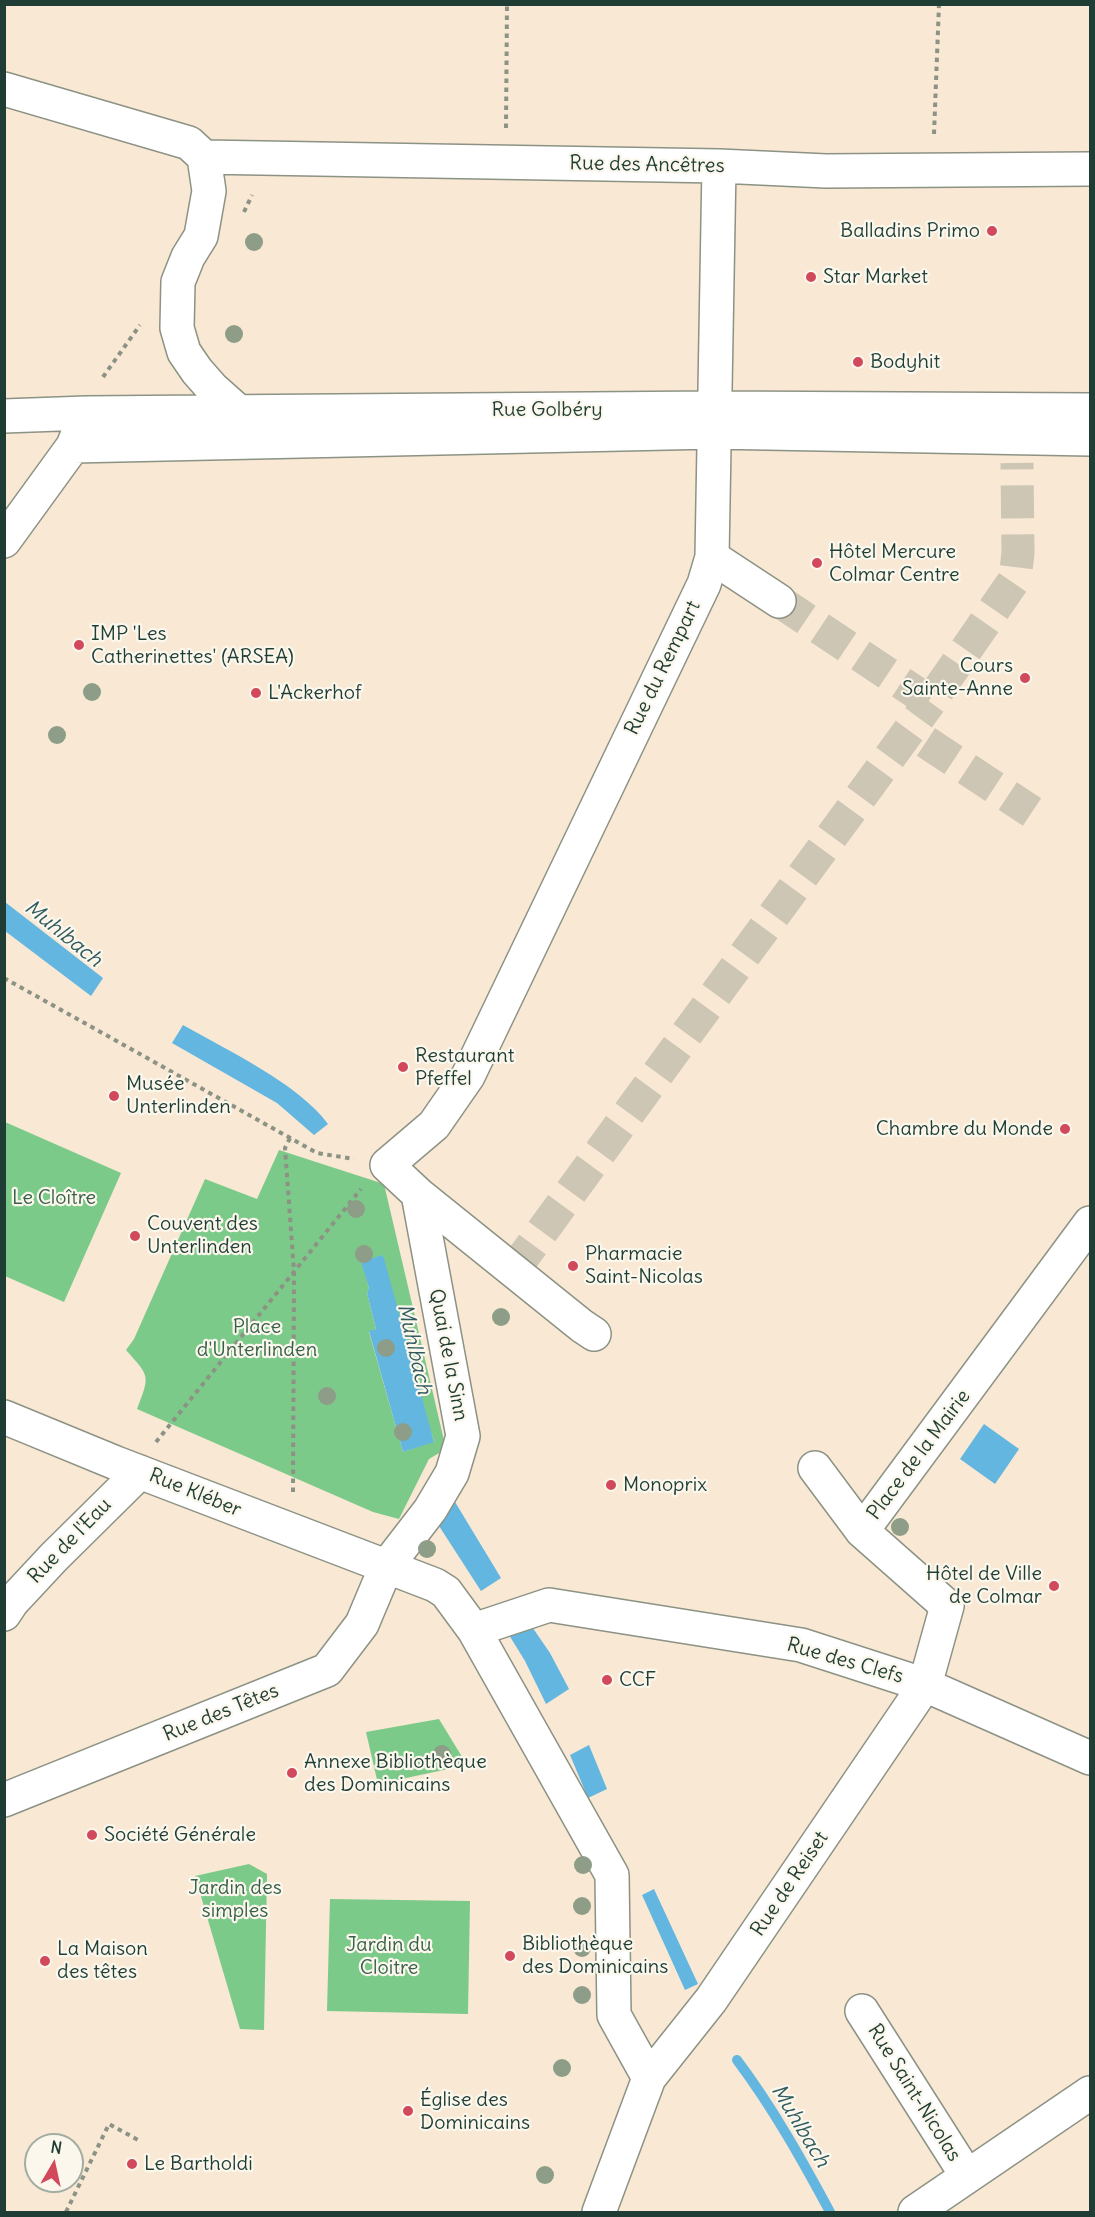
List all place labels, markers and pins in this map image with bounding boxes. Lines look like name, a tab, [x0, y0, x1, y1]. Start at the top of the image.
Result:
place label: Balladins Primo	[840, 219, 980, 243]
marker: Balladins Primo	[985, 224, 999, 238]
place label: Star Market	[823, 265, 928, 289]
marker: Star Market	[804, 270, 818, 284]
place label: Bodyhit	[870, 350, 940, 374]
marker: Bodyhit	[851, 355, 865, 369]
place label: Hôtel Mercure Colmar Centre	[829, 540, 959, 587]
marker: Hôtel Mercure Colmar Centre	[810, 556, 824, 570]
place label: IMP 'Les Catherinettes' (ARSEA)	[91, 622, 294, 669]
marker: IMP 'Les Catherinettes' (ARSEA)	[72, 638, 86, 652]
place label: Cours Sainte-Anne	[902, 654, 1013, 701]
marker: Cours Sainte-Anne	[1018, 671, 1032, 685]
place label: L'Ackerhof	[268, 681, 361, 705]
marker: L'Ackerhof	[249, 686, 263, 700]
place label: Restaurant Pfeffel	[415, 1044, 514, 1091]
marker: Restaurant Pfeffel	[396, 1060, 410, 1074]
place label: Musée Unterlinden	[126, 1072, 231, 1119]
marker: Musée Unterlinden	[107, 1089, 121, 1103]
place label: Chambre du Monde	[876, 1117, 1053, 1141]
marker: Chambre du Monde	[1058, 1122, 1072, 1136]
place label: Couvent des Unterlinden	[147, 1212, 258, 1259]
marker: Couvent des Unterlinden	[128, 1229, 142, 1243]
place label: Pharmacie Saint-Nicolas	[585, 1242, 703, 1289]
marker: Pharmacie Saint-Nicolas	[566, 1259, 580, 1273]
place label: Monoprix	[623, 1473, 707, 1497]
marker: Monoprix	[604, 1478, 618, 1492]
place label: Hôtel de Ville de Colmar	[926, 1562, 1042, 1609]
marker: Hôtel de Ville de Colmar	[1047, 1579, 1061, 1593]
place label: CCF	[619, 1668, 656, 1692]
marker: CCF	[600, 1673, 614, 1687]
place label: Annexe Bibliothèque des Dominicains	[304, 1750, 487, 1797]
marker: Annexe Bibliothèque des Dominicains	[285, 1766, 299, 1780]
place label: Société Générale	[104, 1823, 256, 1847]
marker: Société Générale	[85, 1828, 99, 1842]
place label: Bibliothèque des Dominicains	[522, 1932, 668, 1979]
place label: La Maison des têtes	[57, 1937, 148, 1984]
marker: Bibliothèque des Dominicains	[503, 1949, 517, 1963]
marker: La Maison des têtes	[38, 1954, 52, 1968]
place label: Église des Dominicains	[420, 2088, 530, 2135]
marker: Église des Dominicains	[401, 2104, 415, 2118]
place label: Le Bartholdi	[144, 2152, 253, 2176]
marker: Le Bartholdi	[125, 2157, 139, 2171]

